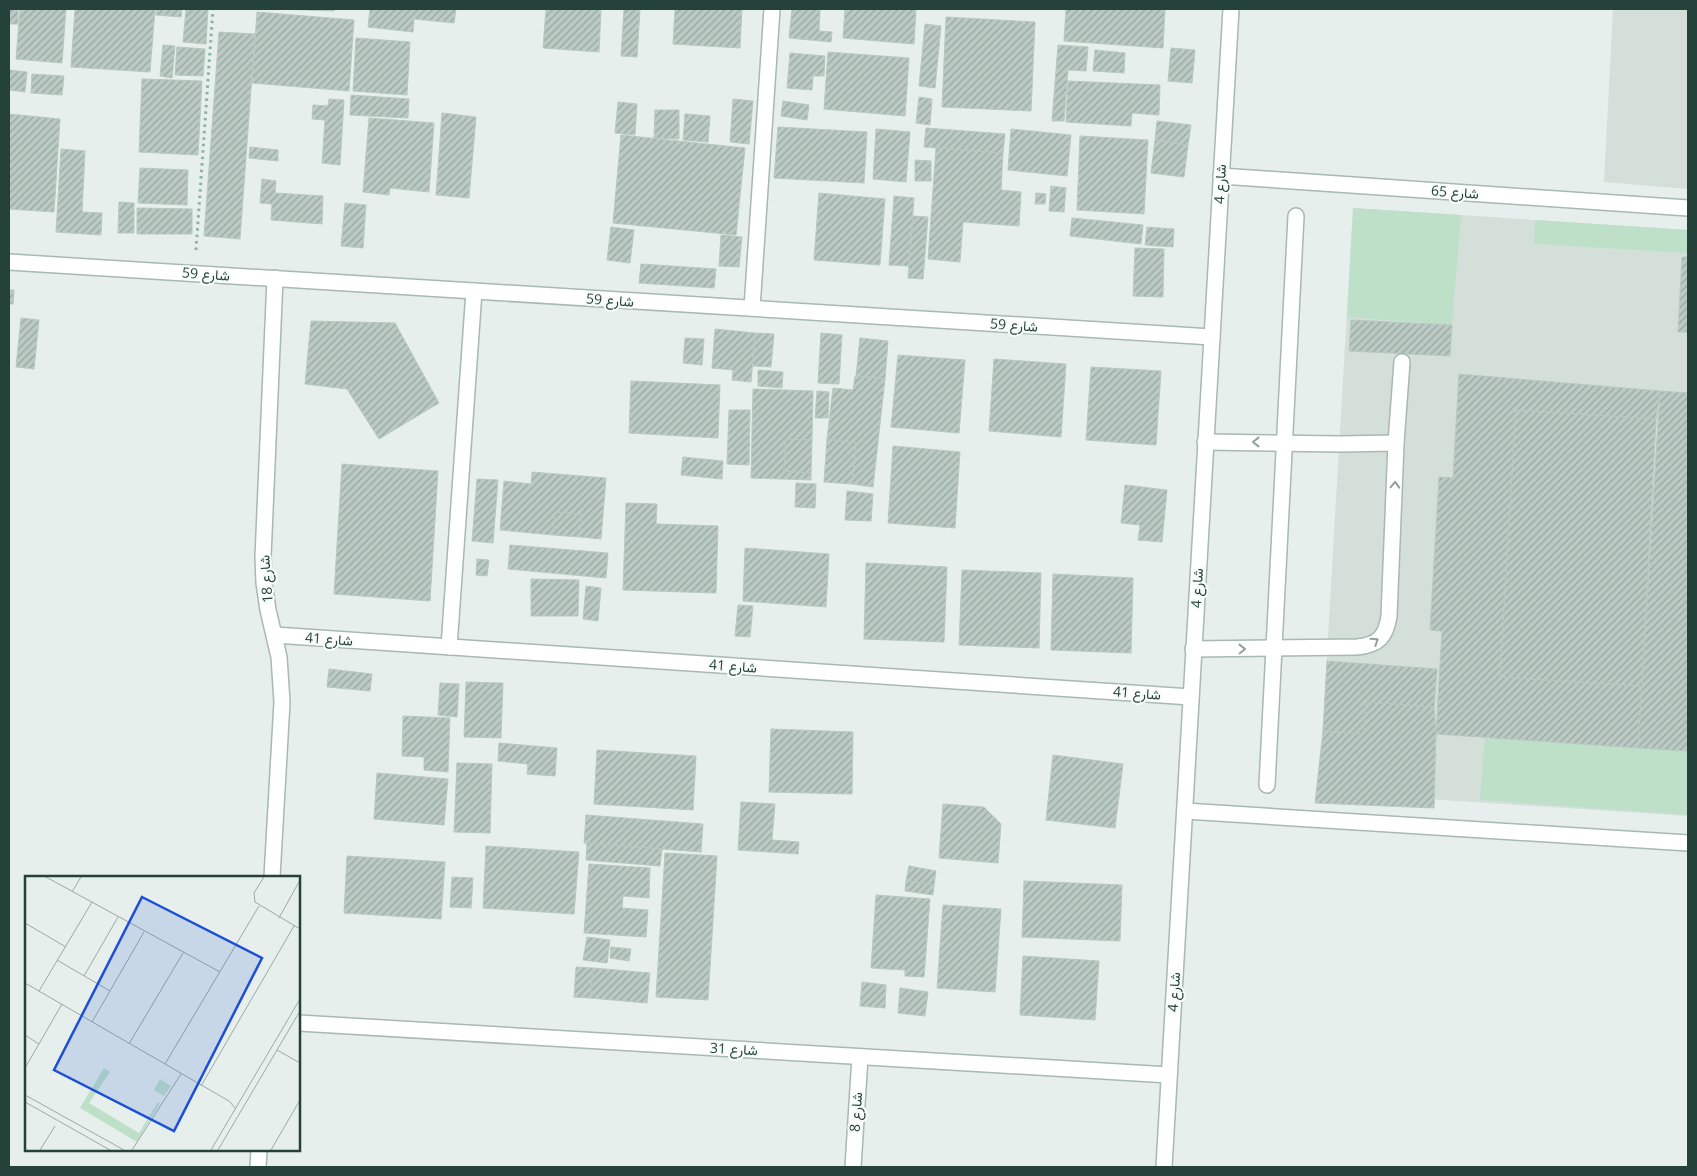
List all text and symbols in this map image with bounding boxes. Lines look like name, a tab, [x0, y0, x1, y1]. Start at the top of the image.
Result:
street label: شارع 4	[1209, 164, 1232, 204]
street label: شارع 65	[1430, 180, 1480, 205]
street label: شارع 59	[181, 262, 231, 287]
street label: شارع 59	[585, 288, 635, 313]
street label: شارع 59	[989, 313, 1039, 338]
one-way arrow	[1252, 437, 1260, 447]
one-way arrow	[1389, 480, 1400, 488]
street label: شارع 18	[254, 554, 279, 604]
street label: شارع 4	[1186, 568, 1209, 608]
street label: شارع 41	[304, 627, 354, 652]
one-way arrow	[1369, 638, 1379, 647]
one-way arrow	[1238, 644, 1246, 654]
street label: شارع 41	[708, 654, 758, 679]
street label: شارع 41	[1112, 681, 1162, 706]
inset map	[25, 876, 300, 1151]
street label: شارع 4	[1163, 971, 1186, 1013]
street label: شارع 31	[710, 1038, 758, 1061]
street label: شارع 8	[845, 1091, 868, 1133]

